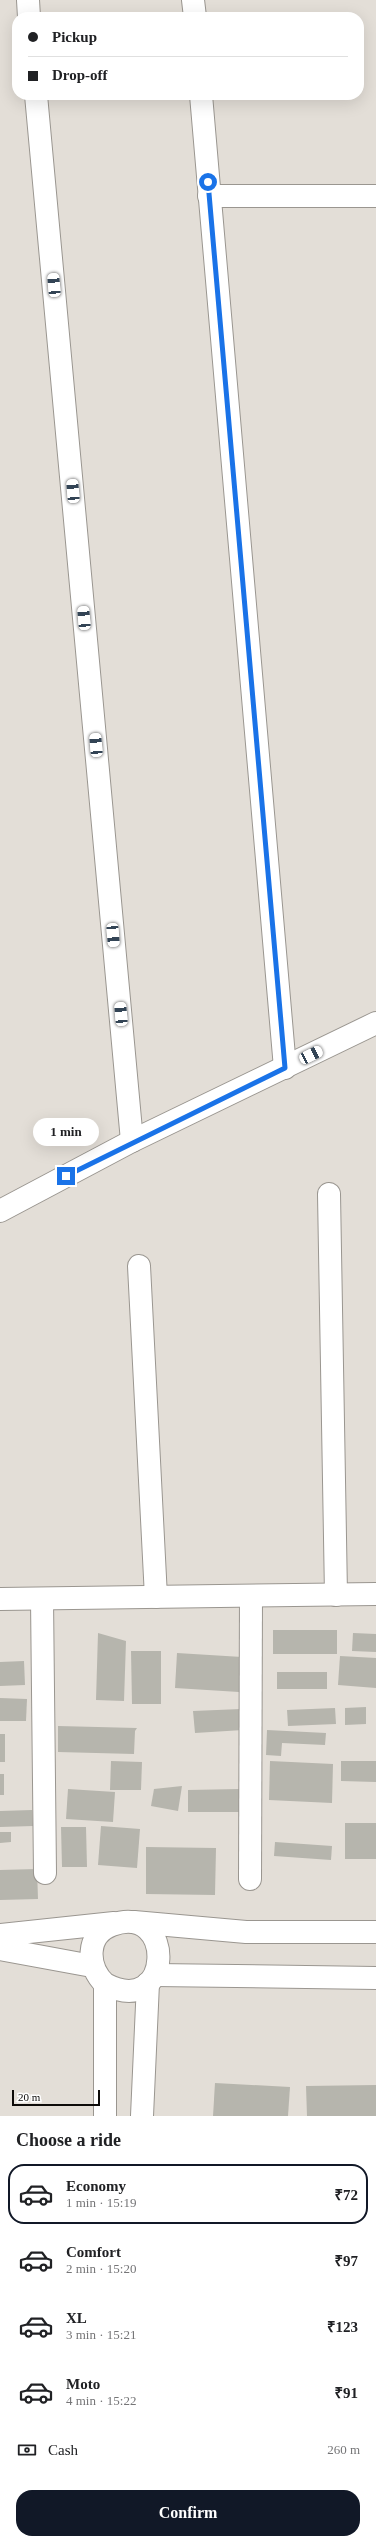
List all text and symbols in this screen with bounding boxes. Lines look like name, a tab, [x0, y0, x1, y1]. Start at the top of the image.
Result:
text: Pickup	[52, 29, 97, 45]
text: Drop-off	[52, 67, 108, 83]
route start	[199, 173, 217, 191]
car	[47, 273, 61, 297]
car	[66, 479, 80, 503]
car	[77, 606, 91, 630]
car	[89, 733, 103, 757]
car	[106, 923, 120, 947]
car	[114, 1002, 128, 1026]
car	[298, 1044, 324, 1066]
callout: 1 min	[33, 1118, 99, 1146]
text: 1 min	[50, 1124, 82, 1139]
route end	[57, 1167, 75, 1185]
scale bar	[12, 2088, 100, 2107]
text: 20 m	[18, 2091, 40, 2103]
text: Choose a ride	[16, 2130, 121, 2150]
icon: car	[18, 2176, 54, 2212]
text: Economy	[66, 2178, 126, 2194]
text: ₹72	[334, 2187, 358, 2203]
text: 1 min · 15:19	[66, 2195, 136, 2210]
icon: car	[18, 2242, 54, 2278]
text: Comfort	[66, 2244, 121, 2260]
text: ₹97	[334, 2253, 358, 2269]
text: 2 min · 15:20	[66, 2261, 136, 2276]
icon: car	[18, 2308, 54, 2344]
text: XL	[66, 2310, 87, 2326]
text: ₹123	[327, 2319, 358, 2335]
text: 3 min · 15:21	[66, 2327, 136, 2342]
icon: car	[18, 2374, 54, 2410]
text: Moto	[66, 2376, 100, 2392]
text: ₹91	[334, 2385, 358, 2401]
text: 4 min · 15:22	[66, 2393, 136, 2408]
icon: cash	[16, 2439, 38, 2461]
text: Cash	[48, 2442, 78, 2458]
text: 260 m	[327, 2442, 360, 2457]
button: Confirm	[16, 2490, 360, 2536]

